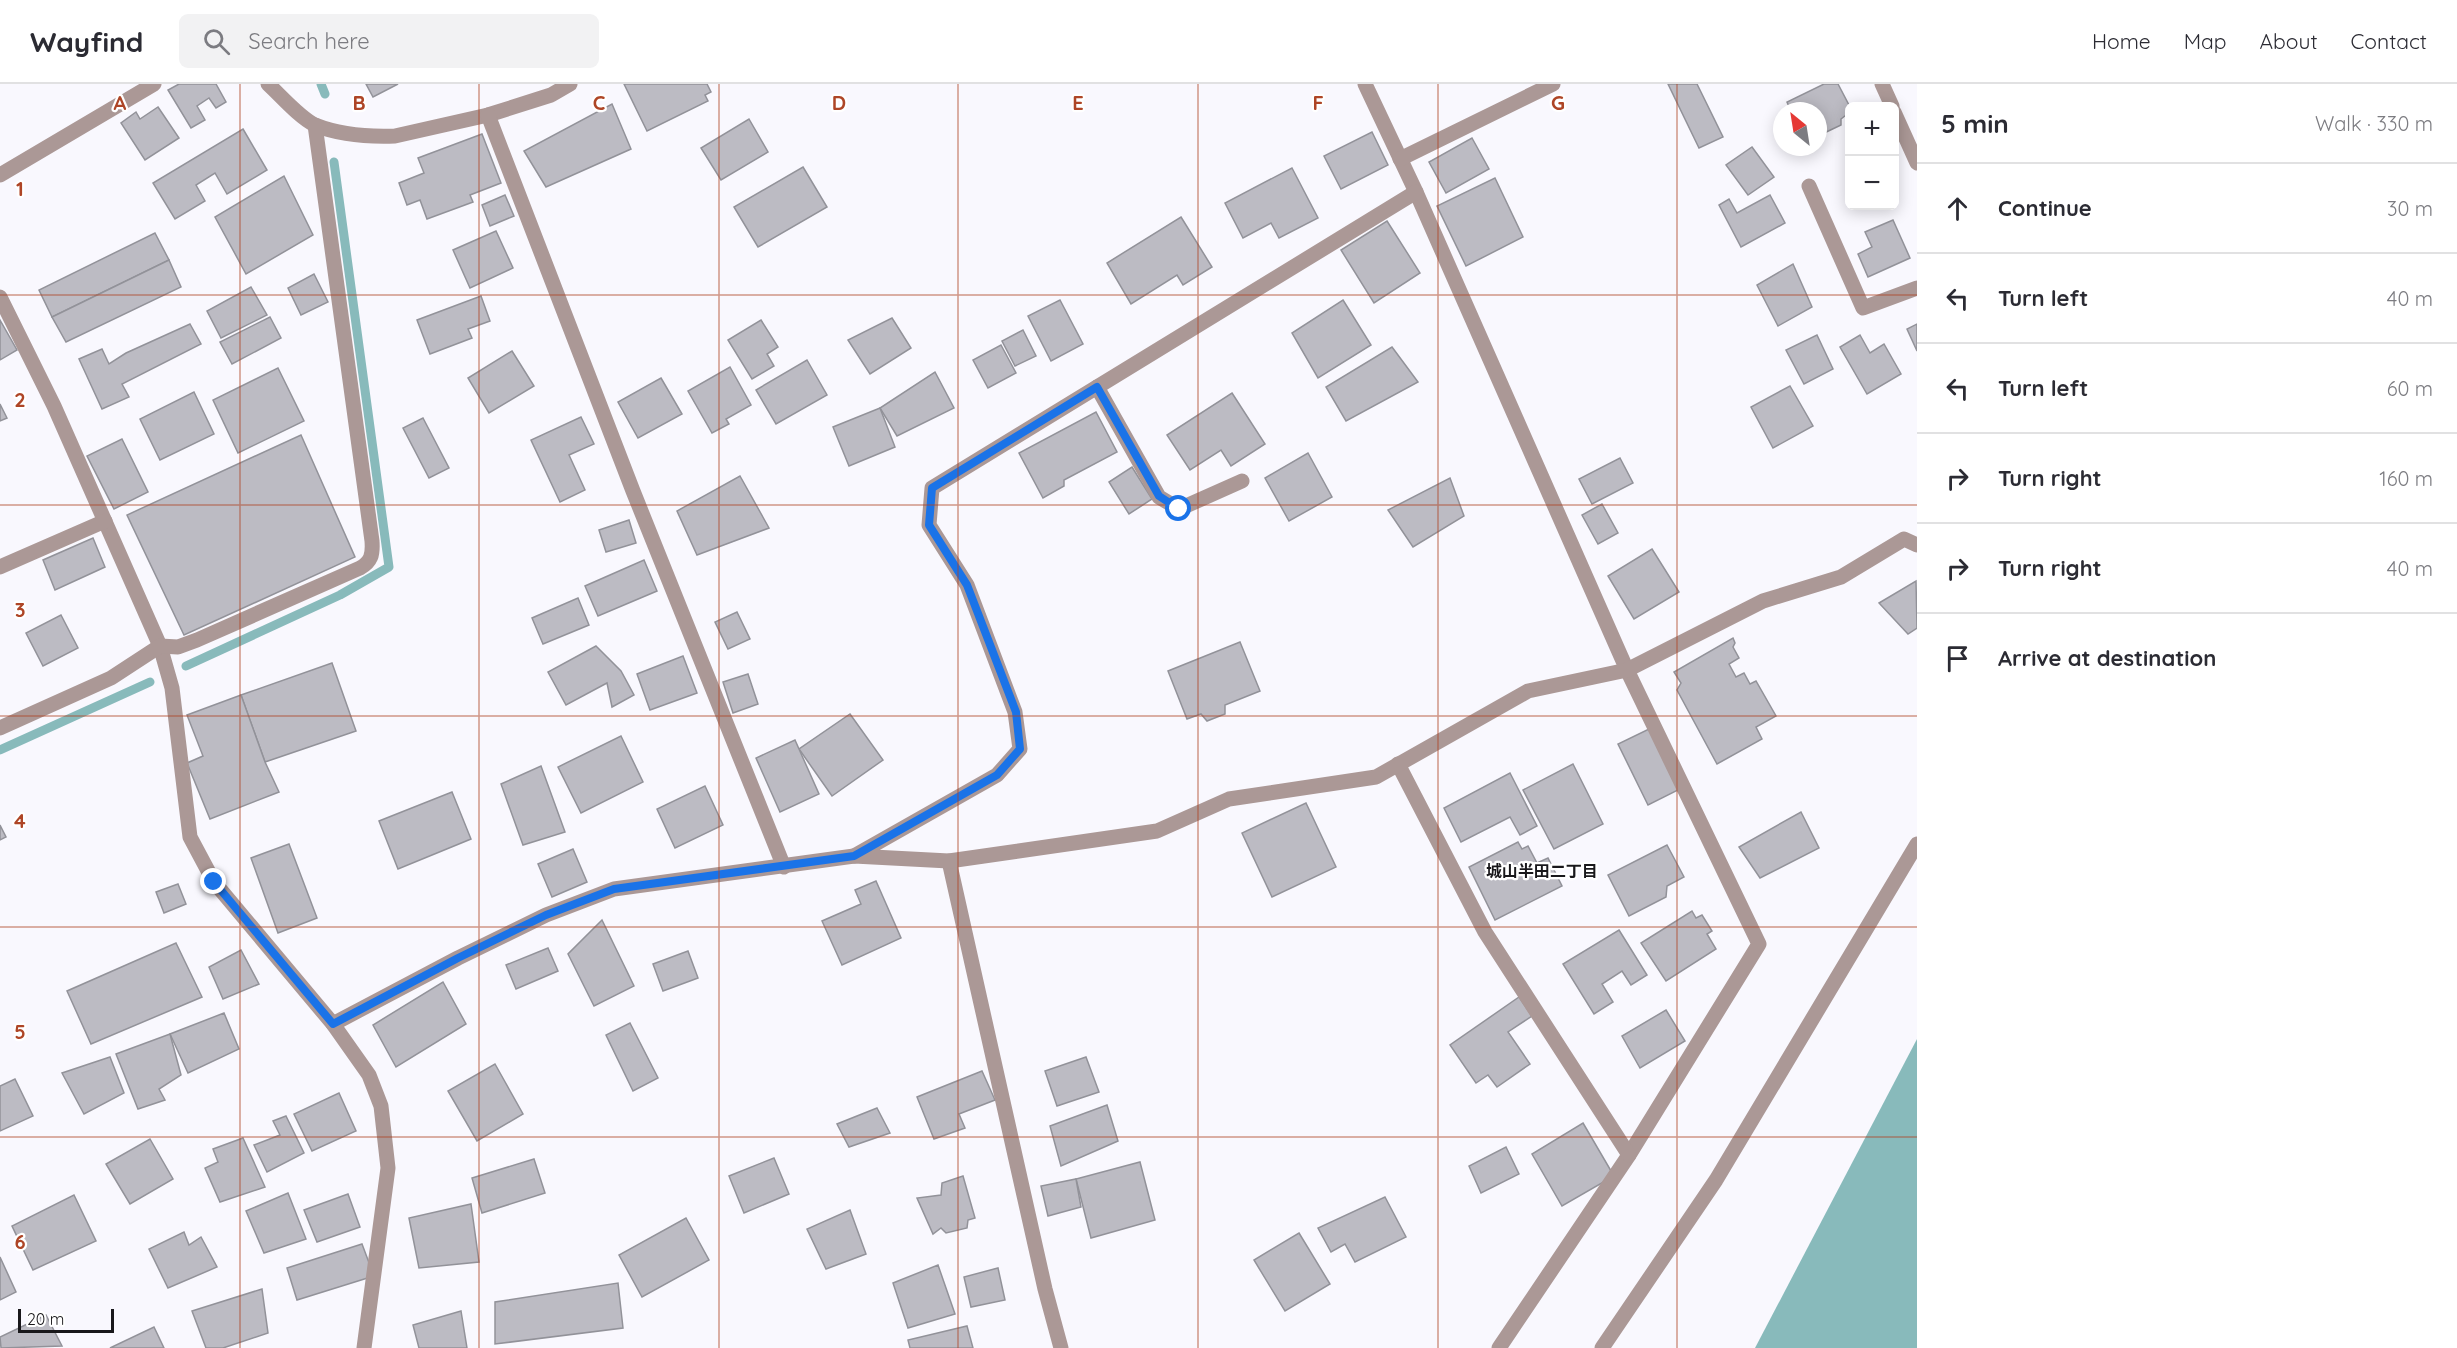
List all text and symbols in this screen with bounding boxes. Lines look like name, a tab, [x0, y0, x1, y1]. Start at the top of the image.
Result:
search box	[179, 14, 599, 68]
text: Wayfind	[30, 24, 143, 59]
icon: search	[200, 25, 233, 58]
text: Search here	[248, 27, 370, 55]
text: Home	[2092, 28, 2151, 54]
text: Map	[2184, 28, 2227, 54]
text: About	[2260, 28, 2318, 54]
text: Contact	[2351, 28, 2427, 54]
text: A	[114, 90, 127, 115]
text: B	[352, 90, 366, 115]
text: C	[593, 90, 606, 115]
text: D	[832, 90, 846, 115]
text: E	[1072, 90, 1084, 115]
text: F	[1312, 90, 1324, 115]
text: G	[1551, 90, 1565, 115]
north arrow	[1773, 102, 1827, 156]
map controls	[1845, 102, 1899, 210]
button: +	[1845, 102, 1899, 156]
text: 5 min	[1941, 107, 2009, 140]
text: Walk · 330 m	[2315, 111, 2433, 136]
button: −	[1845, 156, 1899, 210]
text: 1	[16, 176, 24, 201]
icon: ahead	[1941, 192, 1974, 225]
text: Continue	[1998, 194, 2092, 222]
text: 30 m	[2387, 196, 2433, 221]
icon: left	[1941, 282, 1974, 315]
text: Turn left	[1998, 284, 2088, 312]
text: 40 m	[2387, 286, 2433, 311]
icon: left	[1941, 372, 1974, 405]
text: Turn left	[1998, 374, 2088, 402]
text: 60 m	[2387, 376, 2433, 401]
text: 2	[14, 387, 26, 412]
icon: right	[1941, 462, 1974, 495]
text: Turn right	[1998, 464, 2102, 492]
text: 160 m	[2379, 466, 2433, 491]
route start	[1165, 495, 1191, 521]
icon: right	[1941, 552, 1974, 585]
text: Turn right	[1998, 554, 2102, 582]
text: 40 m	[2387, 556, 2433, 581]
text: 3	[15, 597, 25, 622]
icon: arrive	[1941, 642, 1974, 675]
text: Arrive at destination	[1998, 644, 2216, 672]
text: 4	[14, 808, 26, 833]
district label: 城山半田二丁目	[1486, 861, 1598, 881]
route end	[200, 868, 226, 894]
text: 5	[14, 1019, 26, 1044]
text: 6	[14, 1229, 26, 1254]
scale bar	[18, 1306, 114, 1334]
text: 20 m	[27, 1309, 64, 1329]

